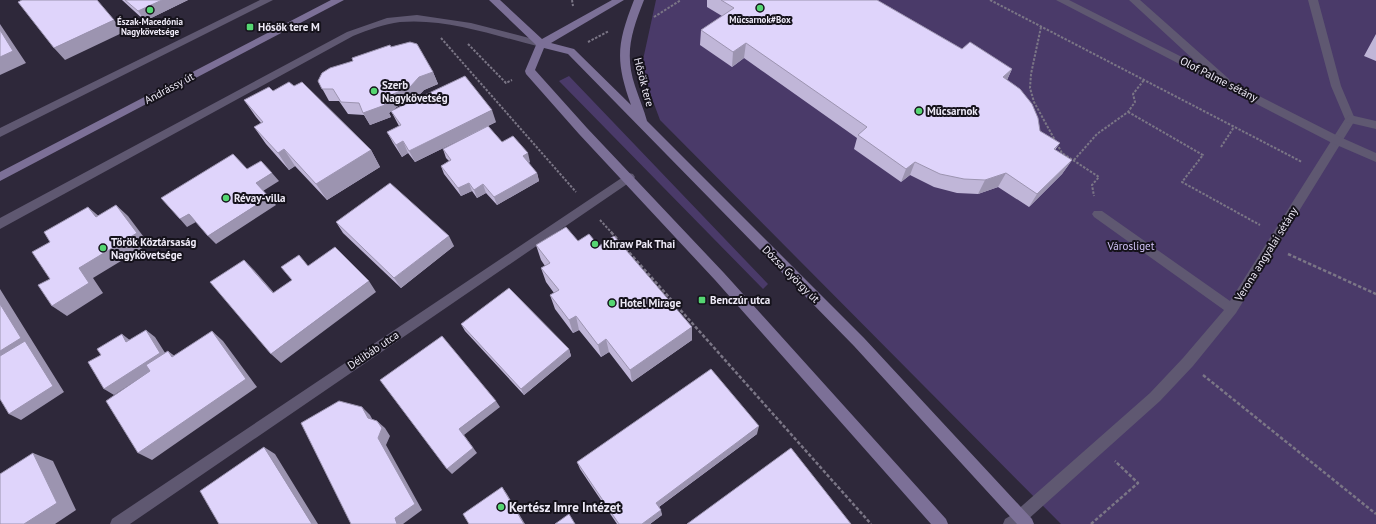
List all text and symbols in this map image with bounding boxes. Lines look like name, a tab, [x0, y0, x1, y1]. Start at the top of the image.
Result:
marker: Műcsarnok#Box	[755, 3, 765, 13]
marker: Észak-Macedónia Nagykövetsége	[145, 5, 155, 15]
place label: Műcsarnok#Box	[729, 14, 791, 25]
place label: Észak-Macedónia Nagykövetsége	[117, 16, 183, 37]
place label: Hősök tere M	[258, 20, 320, 34]
marker: Hősök tere M	[245, 22, 255, 32]
street label: Olof Palme sétány	[1178, 53, 1261, 105]
street label: Hősök tere	[631, 56, 657, 108]
street label: Andrássy út	[142, 69, 196, 107]
place label: Szerb Nagykövetség	[382, 78, 448, 105]
marker: Szerb Nagykövetség	[369, 86, 379, 96]
place label: Műcsarnok	[927, 104, 978, 118]
marker: Műcsarnok	[914, 106, 924, 116]
place label: Révay-villa	[234, 191, 286, 205]
marker: Révay-villa	[221, 193, 231, 203]
street label: Verona angyalai sétány	[1231, 204, 1301, 304]
place label: Török Köztársaság Nagykövetsége	[111, 235, 196, 262]
place label: Khraw Pak Thai	[603, 237, 675, 251]
marker: Khraw Pak Thai	[590, 239, 600, 249]
park label: Városliget	[1107, 239, 1155, 253]
street label: Dózsa György út	[759, 242, 823, 306]
marker: Török Köztársaság Nagykövetsége	[98, 243, 108, 253]
place label: Benczúr utca	[710, 293, 770, 307]
marker: Benczúr utca	[697, 295, 707, 305]
place label: Hotel Mirage	[620, 296, 681, 310]
marker: Hotel Mirage	[607, 298, 617, 308]
street label: Délibáb utca	[345, 328, 401, 372]
place label: Kertész Imre Intézet	[509, 499, 621, 516]
marker: Kertész Imre Intézet	[496, 502, 506, 512]

